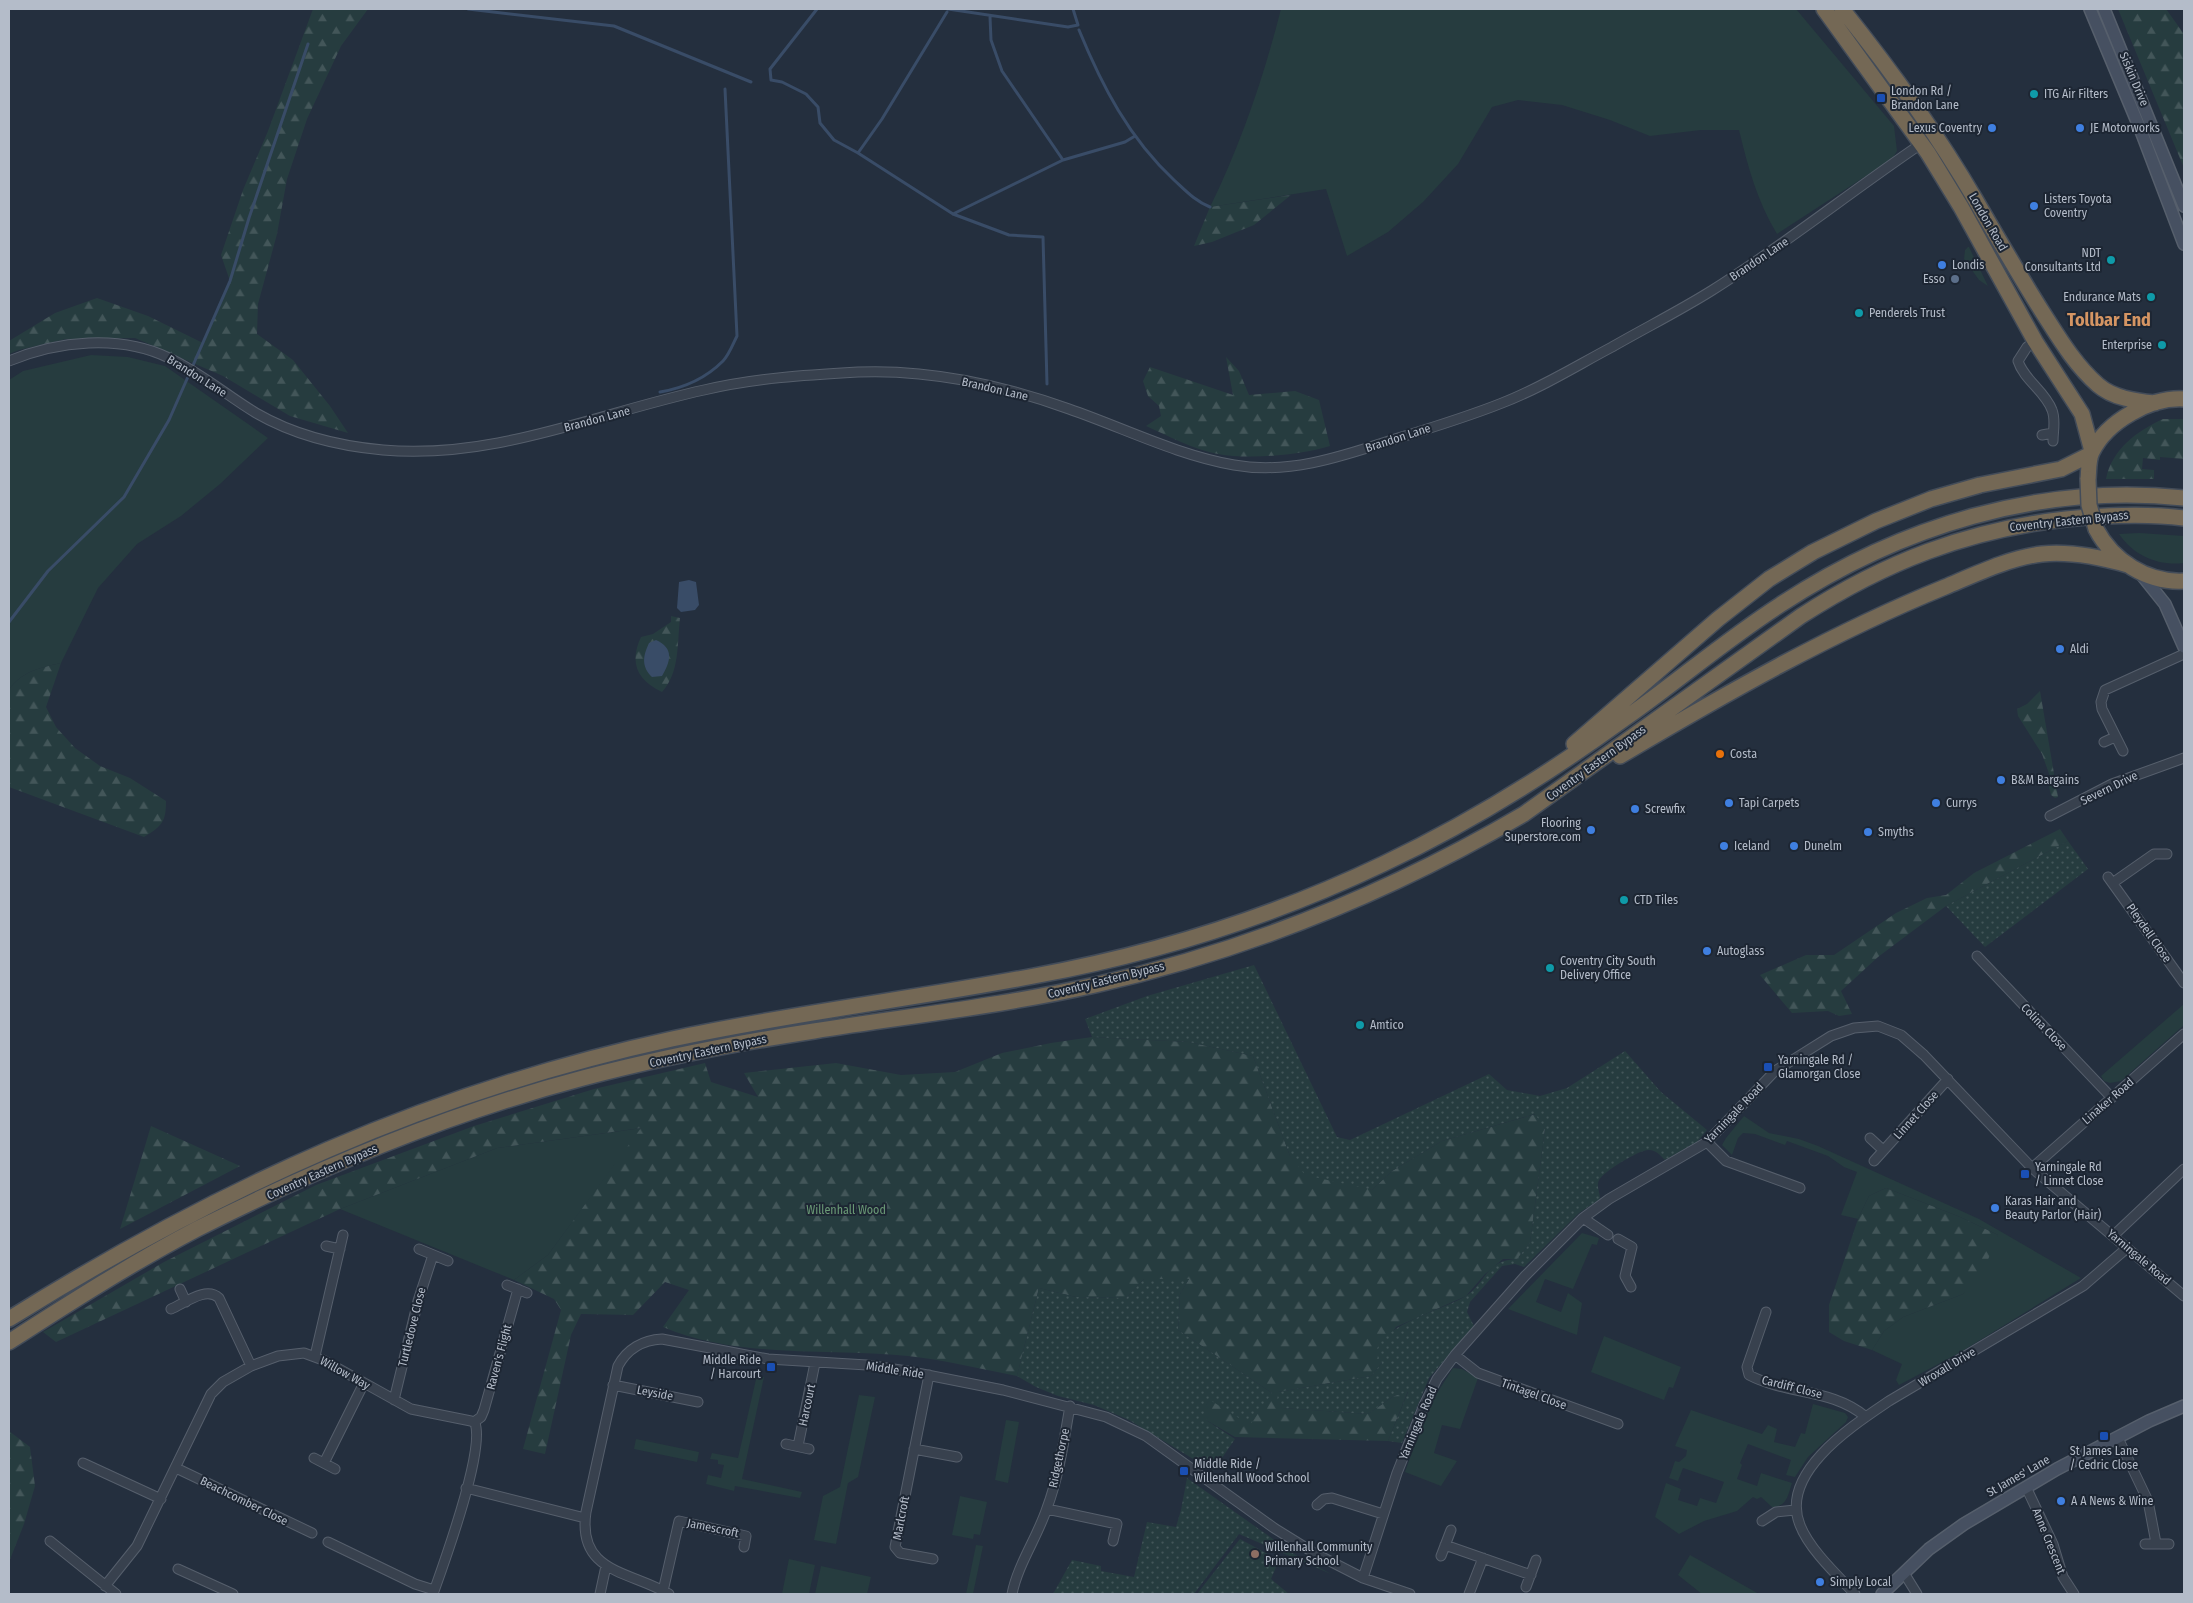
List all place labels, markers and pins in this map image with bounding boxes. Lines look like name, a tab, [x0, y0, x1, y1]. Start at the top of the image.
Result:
place label: London Rd / Brandon Lane	[1891, 84, 1959, 112]
place label: ITG Air Filters	[2044, 87, 2108, 101]
marker: ITG Air Filters	[2028, 88, 2040, 100]
marker: London Rd / Brandon Lane	[1875, 92, 1887, 104]
place label: Lexus Coventry	[1909, 121, 1983, 135]
place label: JE Motorworks	[2090, 121, 2160, 135]
marker: Lexus Coventry	[1986, 122, 1998, 134]
marker: JE Motorworks	[2074, 122, 2086, 134]
place label: Listers Toyota Coventry	[2044, 192, 2112, 220]
marker: Listers Toyota Coventry	[2028, 200, 2040, 212]
place label: NDT Consultants Ltd	[2025, 246, 2101, 274]
marker: NDT Consultants Ltd	[2105, 254, 2117, 266]
place label: Londis	[1952, 258, 1984, 272]
marker: Londis	[1936, 259, 1948, 271]
place label: Esso	[1923, 272, 1945, 286]
marker: Esso	[1949, 273, 1961, 285]
place label: Endurance Mats	[2063, 290, 2141, 304]
marker: Endurance Mats	[2145, 291, 2157, 303]
place label: Penderels Trust	[1869, 306, 1945, 320]
marker: Penderels Trust	[1853, 307, 1865, 319]
place label: Enterprise	[2102, 338, 2152, 352]
marker: Enterprise	[2156, 339, 2168, 351]
place label: Aldi	[2070, 642, 2089, 656]
marker: Aldi	[2054, 643, 2066, 655]
place label: Costa	[1730, 747, 1757, 761]
marker: Costa	[1714, 748, 1726, 760]
place label: B&M Bargains	[2011, 773, 2079, 787]
marker: B&M Bargains	[1995, 774, 2007, 786]
place label: Tapi Carpets	[1739, 796, 1799, 810]
place label: Currys	[1946, 796, 1977, 810]
marker: Tapi Carpets	[1723, 797, 1735, 809]
marker: Currys	[1930, 797, 1942, 809]
place label: Screwfix	[1645, 802, 1686, 816]
marker: Screwfix	[1629, 803, 1641, 815]
place label: Flooring Superstore.com	[1505, 816, 1581, 844]
marker: Flooring Superstore.com	[1585, 824, 1597, 836]
place label: Smyths	[1878, 825, 1914, 839]
marker: Smyths	[1862, 826, 1874, 838]
place label: Iceland	[1734, 839, 1770, 853]
place label: Dunelm	[1804, 839, 1842, 853]
marker: Iceland	[1718, 840, 1730, 852]
marker: Dunelm	[1788, 840, 1800, 852]
place label: CTD Tiles	[1634, 893, 1678, 907]
marker: CTD Tiles	[1618, 894, 1630, 906]
place label: Autoglass	[1717, 944, 1764, 958]
marker: Autoglass	[1701, 945, 1713, 957]
place label: Coventry City South Delivery Office	[1560, 954, 1656, 982]
marker: Coventry City South Delivery Office	[1544, 962, 1556, 974]
place label: Amtico	[1370, 1018, 1404, 1032]
marker: Amtico	[1354, 1019, 1366, 1031]
place label: Yarningale Rd / Glamorgan Close	[1778, 1053, 1860, 1081]
marker: Yarningale Rd / Glamorgan Close	[1762, 1061, 1774, 1073]
place label: Yarningale Rd / Linnet Close	[2035, 1160, 2104, 1188]
marker: Yarningale Rd / Linnet Close	[2019, 1168, 2031, 1180]
place label: Karas Hair and Beauty Parlor (Hair)	[2005, 1194, 2102, 1222]
marker: Karas Hair and Beauty Parlor (Hair)	[1989, 1202, 2001, 1214]
place label: Middle Ride / Harcourt	[703, 1353, 761, 1381]
marker: Middle Ride / Harcourt	[765, 1361, 777, 1373]
marker: St James Lane / Cedric Close	[2098, 1430, 2110, 1442]
place label: St James Lane / Cedric Close	[2070, 1444, 2138, 1472]
place label: Middle Ride / Willenhall Wood School	[1194, 1457, 1310, 1485]
marker: Middle Ride / Willenhall Wood School	[1178, 1465, 1190, 1477]
place label: A A News & Wine	[2071, 1494, 2153, 1508]
marker: A A News & Wine	[2055, 1495, 2067, 1507]
place label: Willenhall Community Primary School	[1265, 1540, 1373, 1568]
marker: Willenhall Community Primary School	[1249, 1548, 1261, 1560]
place label: Simply Local	[1830, 1575, 1891, 1589]
marker: Simply Local	[1814, 1576, 1826, 1588]

